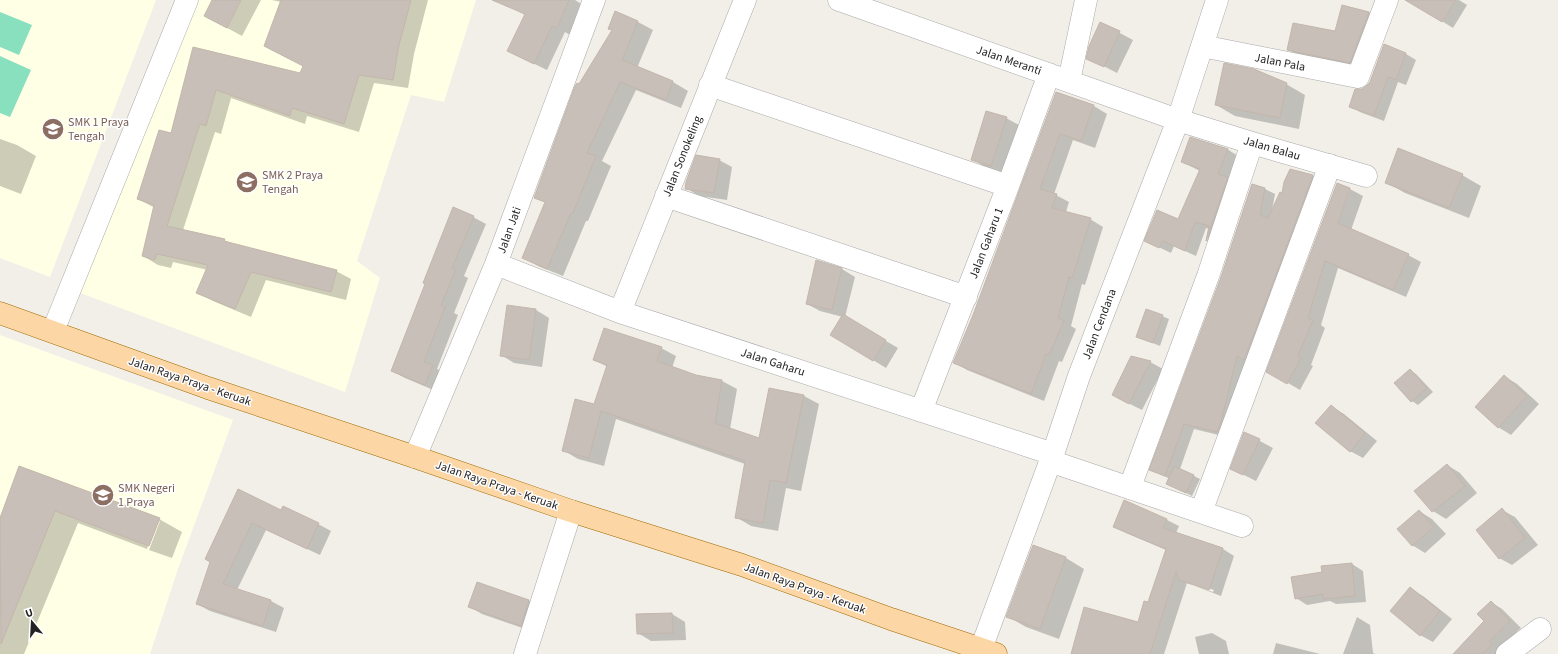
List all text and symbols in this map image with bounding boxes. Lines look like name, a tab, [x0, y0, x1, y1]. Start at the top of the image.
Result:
street label: Jalan Meranti	[974, 41, 1044, 80]
street label: Jalan Pala	[1253, 49, 1307, 76]
street label: Jalan Sonokeling	[658, 113, 706, 199]
place label: SMK 1 Praya Tengah	[68, 114, 129, 145]
school or university icon: SMK 1 Praya Tengah	[40, 116, 66, 142]
street label: Jalan Balau	[1241, 132, 1302, 165]
place label: SMK 2 Praya Tengah	[262, 167, 323, 198]
school or university icon: SMK 2 Praya Tengah	[234, 169, 260, 195]
street label: Jalan Jati	[493, 204, 526, 256]
street label: Jalan Gaharu 1	[965, 205, 1008, 281]
street label: Jalan Cendana	[1078, 286, 1121, 362]
street label: Jalan Gaharu	[739, 344, 807, 381]
street label: Jalan Raya Praya - Keruak	[126, 352, 253, 410]
street label: Jalan Raya Praya - Keruak	[433, 456, 560, 514]
place label: SMK Negeri 1 Praya	[118, 480, 175, 511]
school or university icon: SMK Negeri 1 Praya	[90, 482, 116, 508]
street label: Jalan Raya Praya - Keruak	[741, 558, 868, 618]
north arrow	[12, 602, 52, 642]
text: U	[23, 605, 35, 621]

